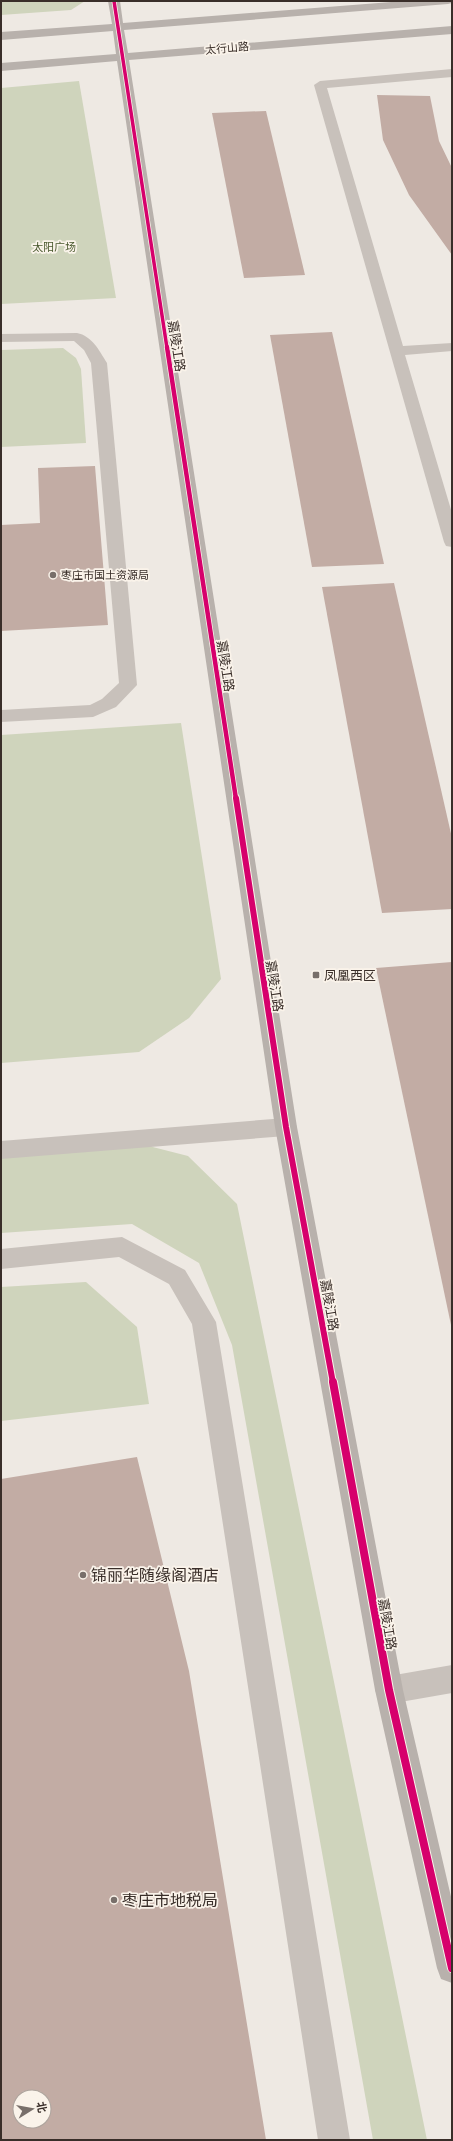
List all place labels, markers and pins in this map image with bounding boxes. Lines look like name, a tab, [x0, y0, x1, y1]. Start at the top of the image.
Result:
place label: 枣庄市国土资源局	[61, 568, 149, 582]
marker: 枣庄市国土资源局	[48, 570, 58, 580]
place label: 凤凰西区	[324, 967, 376, 983]
marker: 凤凰西区	[311, 970, 321, 980]
place label: 锦丽华随缘阁酒店	[91, 1565, 219, 1585]
marker: 锦丽华随缘阁酒店	[78, 1570, 88, 1580]
place label: 枣庄市地税局	[122, 1890, 218, 1910]
marker: 枣庄市地税局	[109, 1895, 119, 1905]

